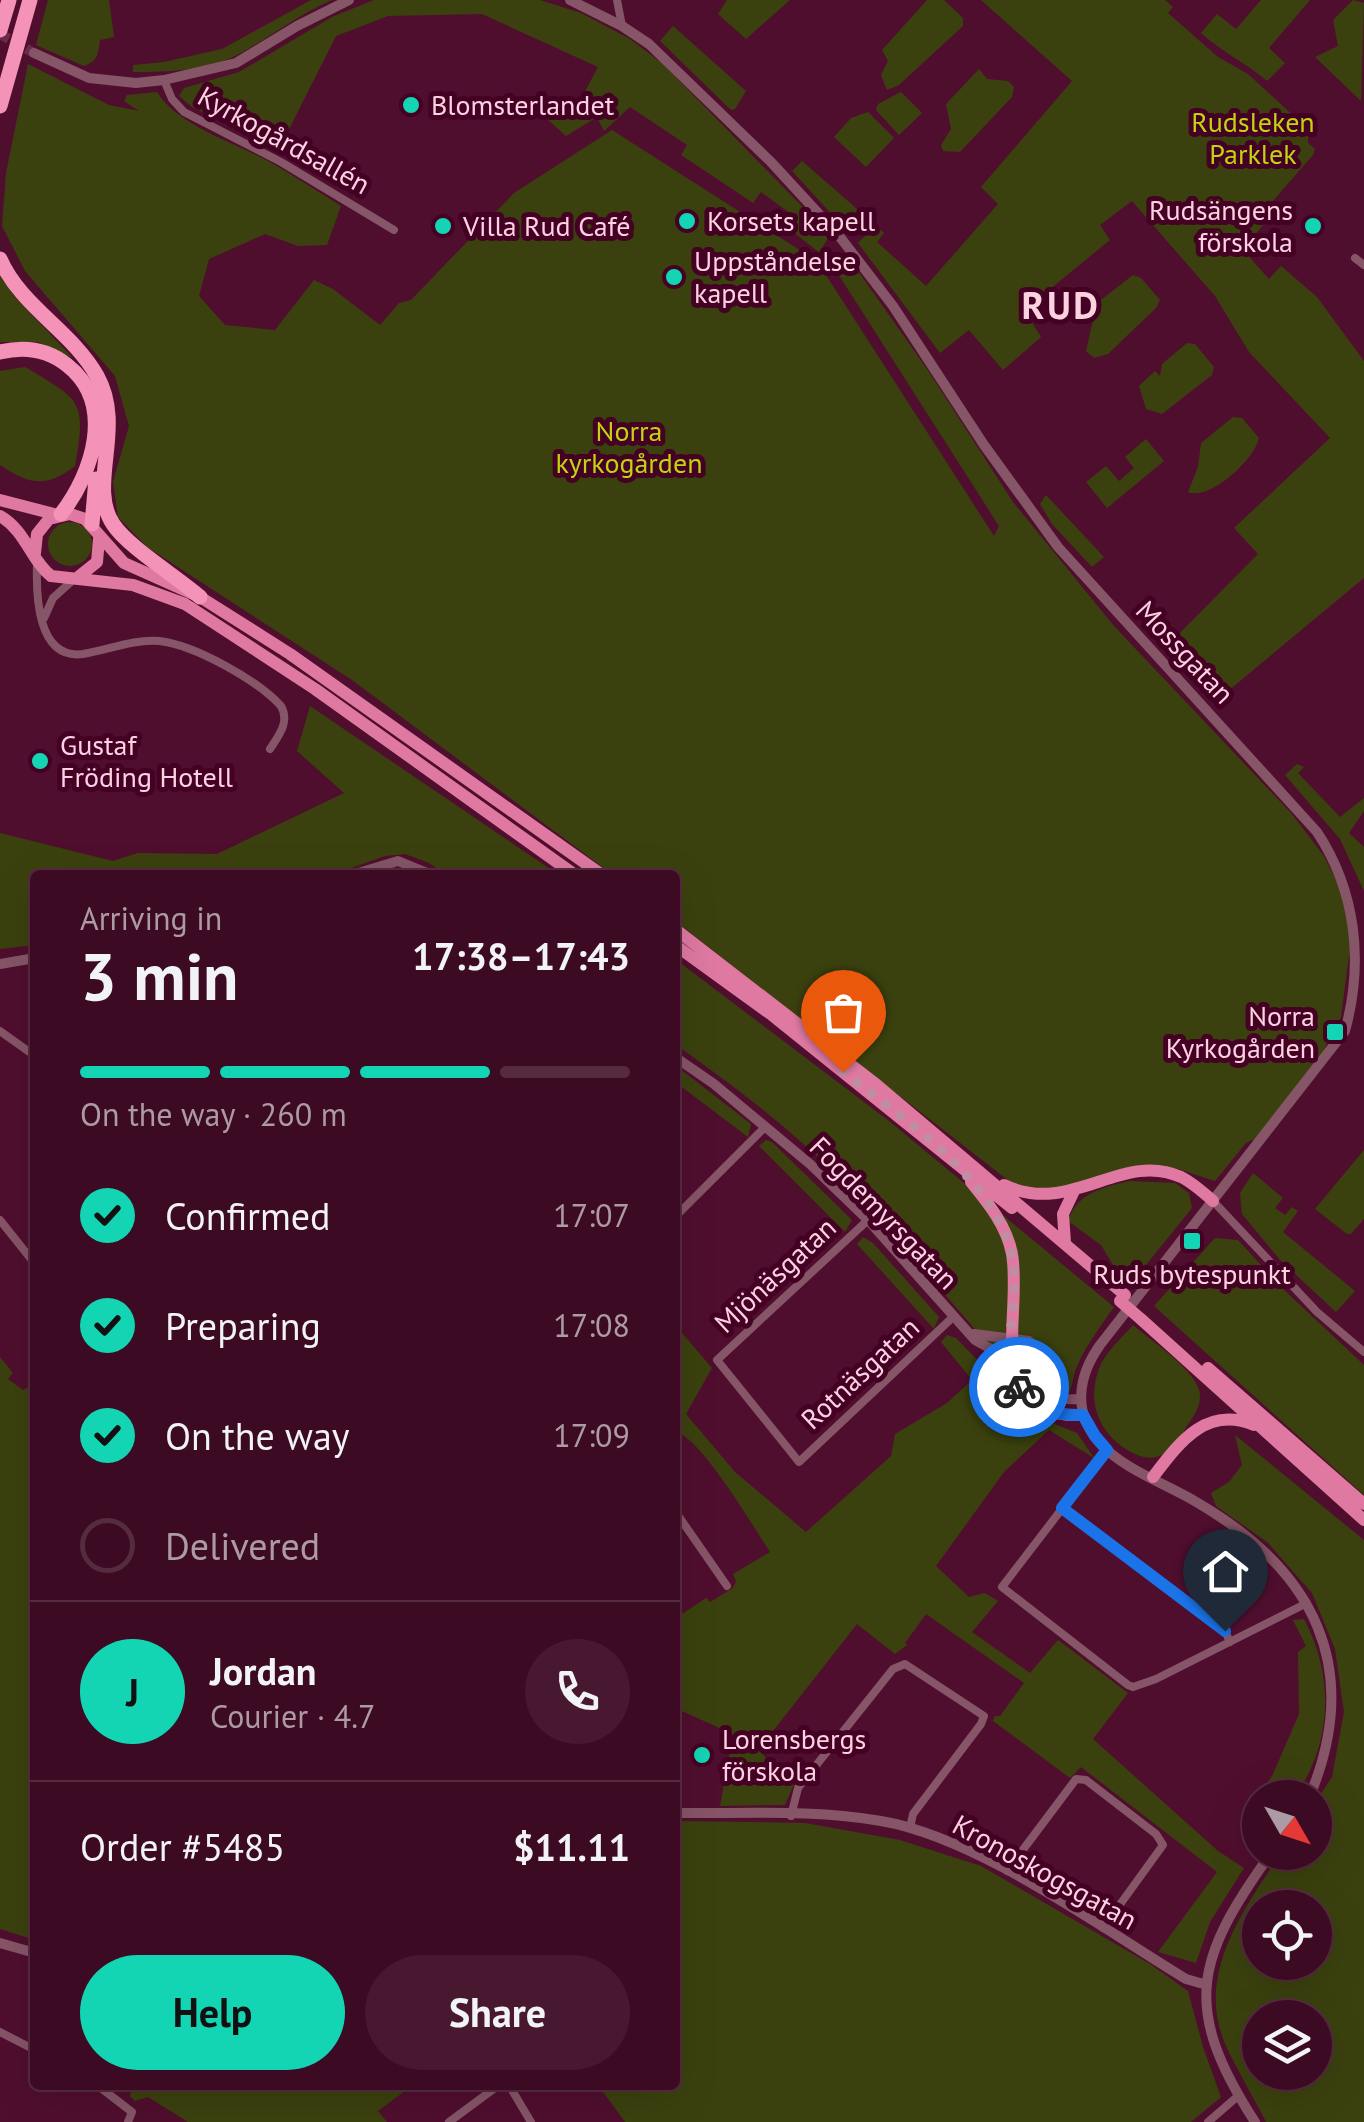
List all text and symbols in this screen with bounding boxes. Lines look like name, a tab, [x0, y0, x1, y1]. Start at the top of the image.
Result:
street label: Kyrkogårdsallén	[192, 77, 377, 202]
place label: Blomsterlandet	[431, 86, 615, 123]
marker: Blomsterlandet	[400, 94, 422, 116]
park label: Rudsleken Parklek	[1191, 103, 1315, 172]
place label: Rudsängens förskola	[1149, 191, 1293, 260]
place label: Korsets kapell	[707, 202, 875, 239]
place label: Villa Rud Café	[462, 207, 630, 244]
marker: Korsets kapell	[676, 210, 698, 232]
marker: Villa Rud Café	[432, 215, 454, 237]
marker: Rudsängens förskola	[1302, 215, 1324, 237]
place label: Uppståndelse kapell	[694, 242, 857, 311]
marker: Uppståndelse kapell	[663, 266, 685, 288]
district label: RUD	[1022, 280, 1100, 329]
park label: Norra kyrkogården	[556, 412, 702, 481]
street label: Mossgatan	[1128, 592, 1243, 711]
place label: Gustaf Fröding Hotell	[60, 726, 233, 795]
marker: Gustaf Fröding Hotell	[29, 750, 51, 772]
text: Arriving in	[80, 897, 222, 939]
text: 17:38–17:43	[412, 931, 630, 980]
text: 3 min	[80, 934, 239, 1018]
pin	[801, 970, 886, 1073]
icon: bag	[816, 985, 871, 1040]
place label: Norra Kyrkogården	[1166, 997, 1315, 1066]
marker: Norra Kyrkogården	[1324, 1021, 1346, 1043]
text: On the way · 260 m	[80, 1093, 347, 1135]
street label: Fogdemyrsgatan	[802, 1128, 967, 1297]
icon: check	[80, 1188, 135, 1243]
text: Confirmed	[165, 1191, 331, 1240]
text: 17:07	[553, 1194, 630, 1236]
street label: Mjönäsgatan	[706, 1209, 843, 1340]
marker: Ruds bytespunkt	[1181, 1230, 1203, 1252]
place label: Ruds bytespunkt	[1093, 1255, 1291, 1292]
icon: check	[80, 1298, 135, 1353]
text: Preparing	[165, 1301, 321, 1350]
text: 17:08	[553, 1304, 630, 1346]
street label: Rotnäsgatan	[793, 1308, 927, 1437]
courier	[969, 1337, 1069, 1437]
icon: bike	[992, 1360, 1047, 1415]
icon: check	[80, 1408, 135, 1463]
text: On the way	[165, 1411, 350, 1460]
text: 17:09	[553, 1414, 630, 1456]
text: Delivered	[165, 1521, 320, 1570]
pin	[1183, 1529, 1268, 1632]
icon: home	[1198, 1544, 1253, 1599]
button: phone	[525, 1639, 630, 1744]
text: Jordan	[210, 1646, 316, 1695]
text: J	[126, 1667, 139, 1716]
text: Courier · 4.7	[210, 1695, 376, 1737]
place label: Lorensbergs förskola	[722, 1720, 866, 1789]
marker: Lorensbergs förskola	[691, 1744, 713, 1766]
north arrow	[1242, 1780, 1332, 1870]
map controls	[1242, 1780, 1332, 2090]
street label: Kronoskogsgatan	[946, 1806, 1144, 1938]
text: Order #5485	[80, 1822, 285, 1871]
text: $11.11	[513, 1822, 630, 1871]
button: locate	[1242, 1890, 1332, 1980]
button: Help	[80, 1955, 345, 2070]
button: Share	[365, 1955, 630, 2070]
button: layers	[1242, 2000, 1332, 2090]

